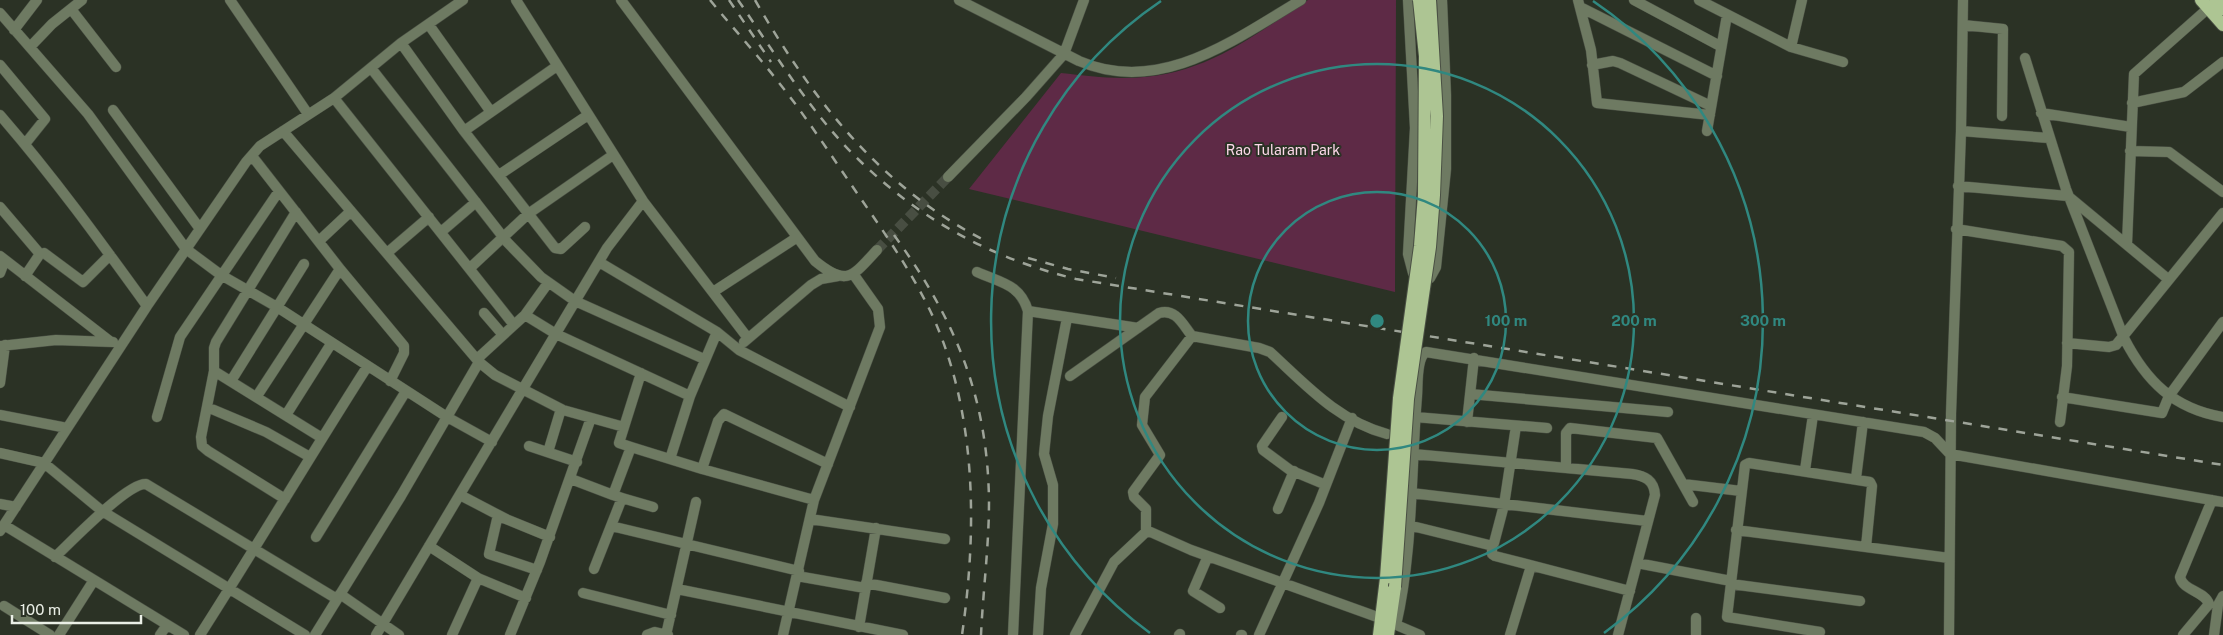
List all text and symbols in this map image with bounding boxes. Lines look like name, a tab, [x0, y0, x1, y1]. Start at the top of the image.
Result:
park label: Rao Tularam Park	[1226, 142, 1340, 158]
centre of rings	[1368, 312, 1386, 330]
text: 100 m	[1485, 312, 1527, 329]
text: 200 m	[1611, 312, 1657, 329]
text: 300 m	[1740, 312, 1786, 329]
scale bar	[12, 592, 141, 624]
text: 100 m	[20, 601, 61, 618]

